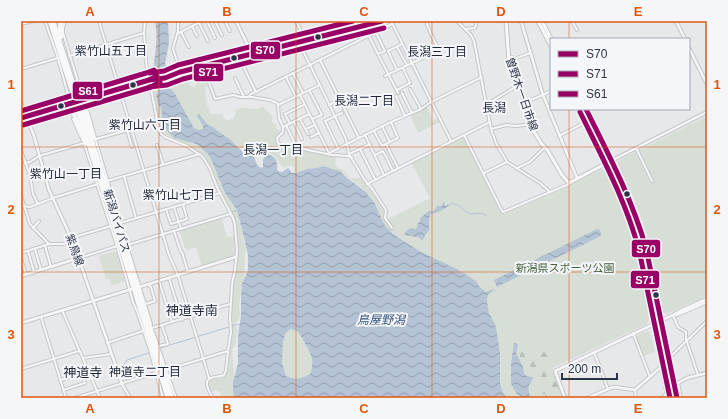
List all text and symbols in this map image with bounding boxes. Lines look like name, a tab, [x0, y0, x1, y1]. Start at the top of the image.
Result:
text: A	[85, 4, 95, 19]
text: B	[222, 4, 232, 19]
text: C	[359, 4, 369, 19]
text: D	[496, 4, 506, 19]
text: E	[634, 4, 643, 19]
unlabelled marker	[313, 32, 323, 42]
legend	[550, 38, 690, 110]
line badge: S70	[250, 41, 281, 60]
district label: 紫竹山五丁目	[75, 44, 147, 58]
text: S70	[255, 44, 275, 56]
district label: 長潟三丁目	[407, 45, 467, 59]
text: S70	[586, 47, 608, 61]
unlabelled marker	[229, 53, 239, 63]
street label: 曽野木一日市線	[504, 56, 540, 132]
line badge: S71	[193, 63, 224, 82]
text: S71	[198, 66, 218, 78]
text: S71	[586, 67, 608, 81]
text: 1	[7, 77, 15, 92]
text: 1	[713, 77, 721, 92]
unlabelled marker	[128, 80, 138, 90]
line badge: S61	[72, 81, 103, 100]
text: S61	[78, 85, 98, 97]
text: S61	[586, 87, 608, 101]
district label: 長潟二丁目	[334, 94, 394, 108]
unlabelled marker	[56, 101, 66, 111]
district label: 長潟	[482, 101, 506, 115]
district label: 紫竹山六丁目	[109, 118, 181, 132]
district label: 長潟一丁目	[243, 143, 303, 157]
district label: 紫竹山一丁目	[30, 167, 102, 181]
street label: 新潟バイパス	[102, 188, 132, 254]
district label: 紫竹山七丁目	[143, 188, 215, 202]
unlabelled marker	[622, 189, 632, 199]
text: 2	[7, 202, 15, 217]
text: 2	[713, 202, 721, 217]
street label: 紫鳥線	[64, 232, 86, 268]
line badge: S70	[631, 239, 661, 258]
text: S70	[636, 243, 656, 255]
park label: 新潟県スポーツ公園	[516, 262, 614, 274]
line badge: S71	[630, 270, 660, 289]
text: S71	[635, 274, 655, 286]
unlabelled marker	[651, 290, 661, 300]
district label: 神道寺南	[166, 303, 218, 318]
water label: 鳥屋野潟	[357, 313, 407, 327]
text: 3	[7, 327, 15, 342]
text: 3	[713, 327, 721, 342]
scale bar	[562, 355, 617, 381]
text: 200 m	[568, 362, 601, 376]
district label: 神道寺	[63, 365, 103, 380]
district label: 神道寺二丁目	[109, 365, 181, 379]
text: A	[85, 401, 95, 416]
text: B	[222, 401, 232, 416]
text: C	[359, 401, 369, 416]
text: D	[496, 401, 506, 416]
text: E	[634, 401, 643, 416]

